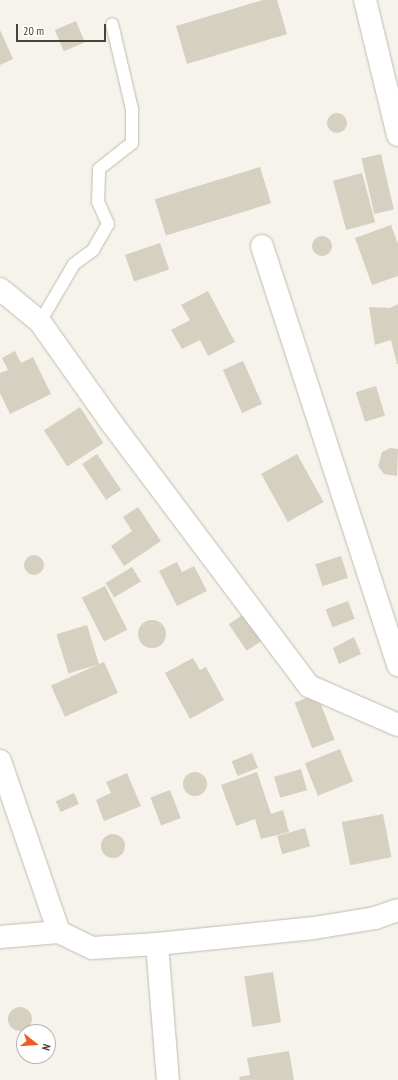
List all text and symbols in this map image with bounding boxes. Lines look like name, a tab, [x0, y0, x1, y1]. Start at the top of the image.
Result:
scale bar	[18, 16, 108, 42]
text: 20 m	[23, 23, 44, 38]
north arrow	[16, 1024, 56, 1064]
text: N	[39, 1042, 54, 1052]

